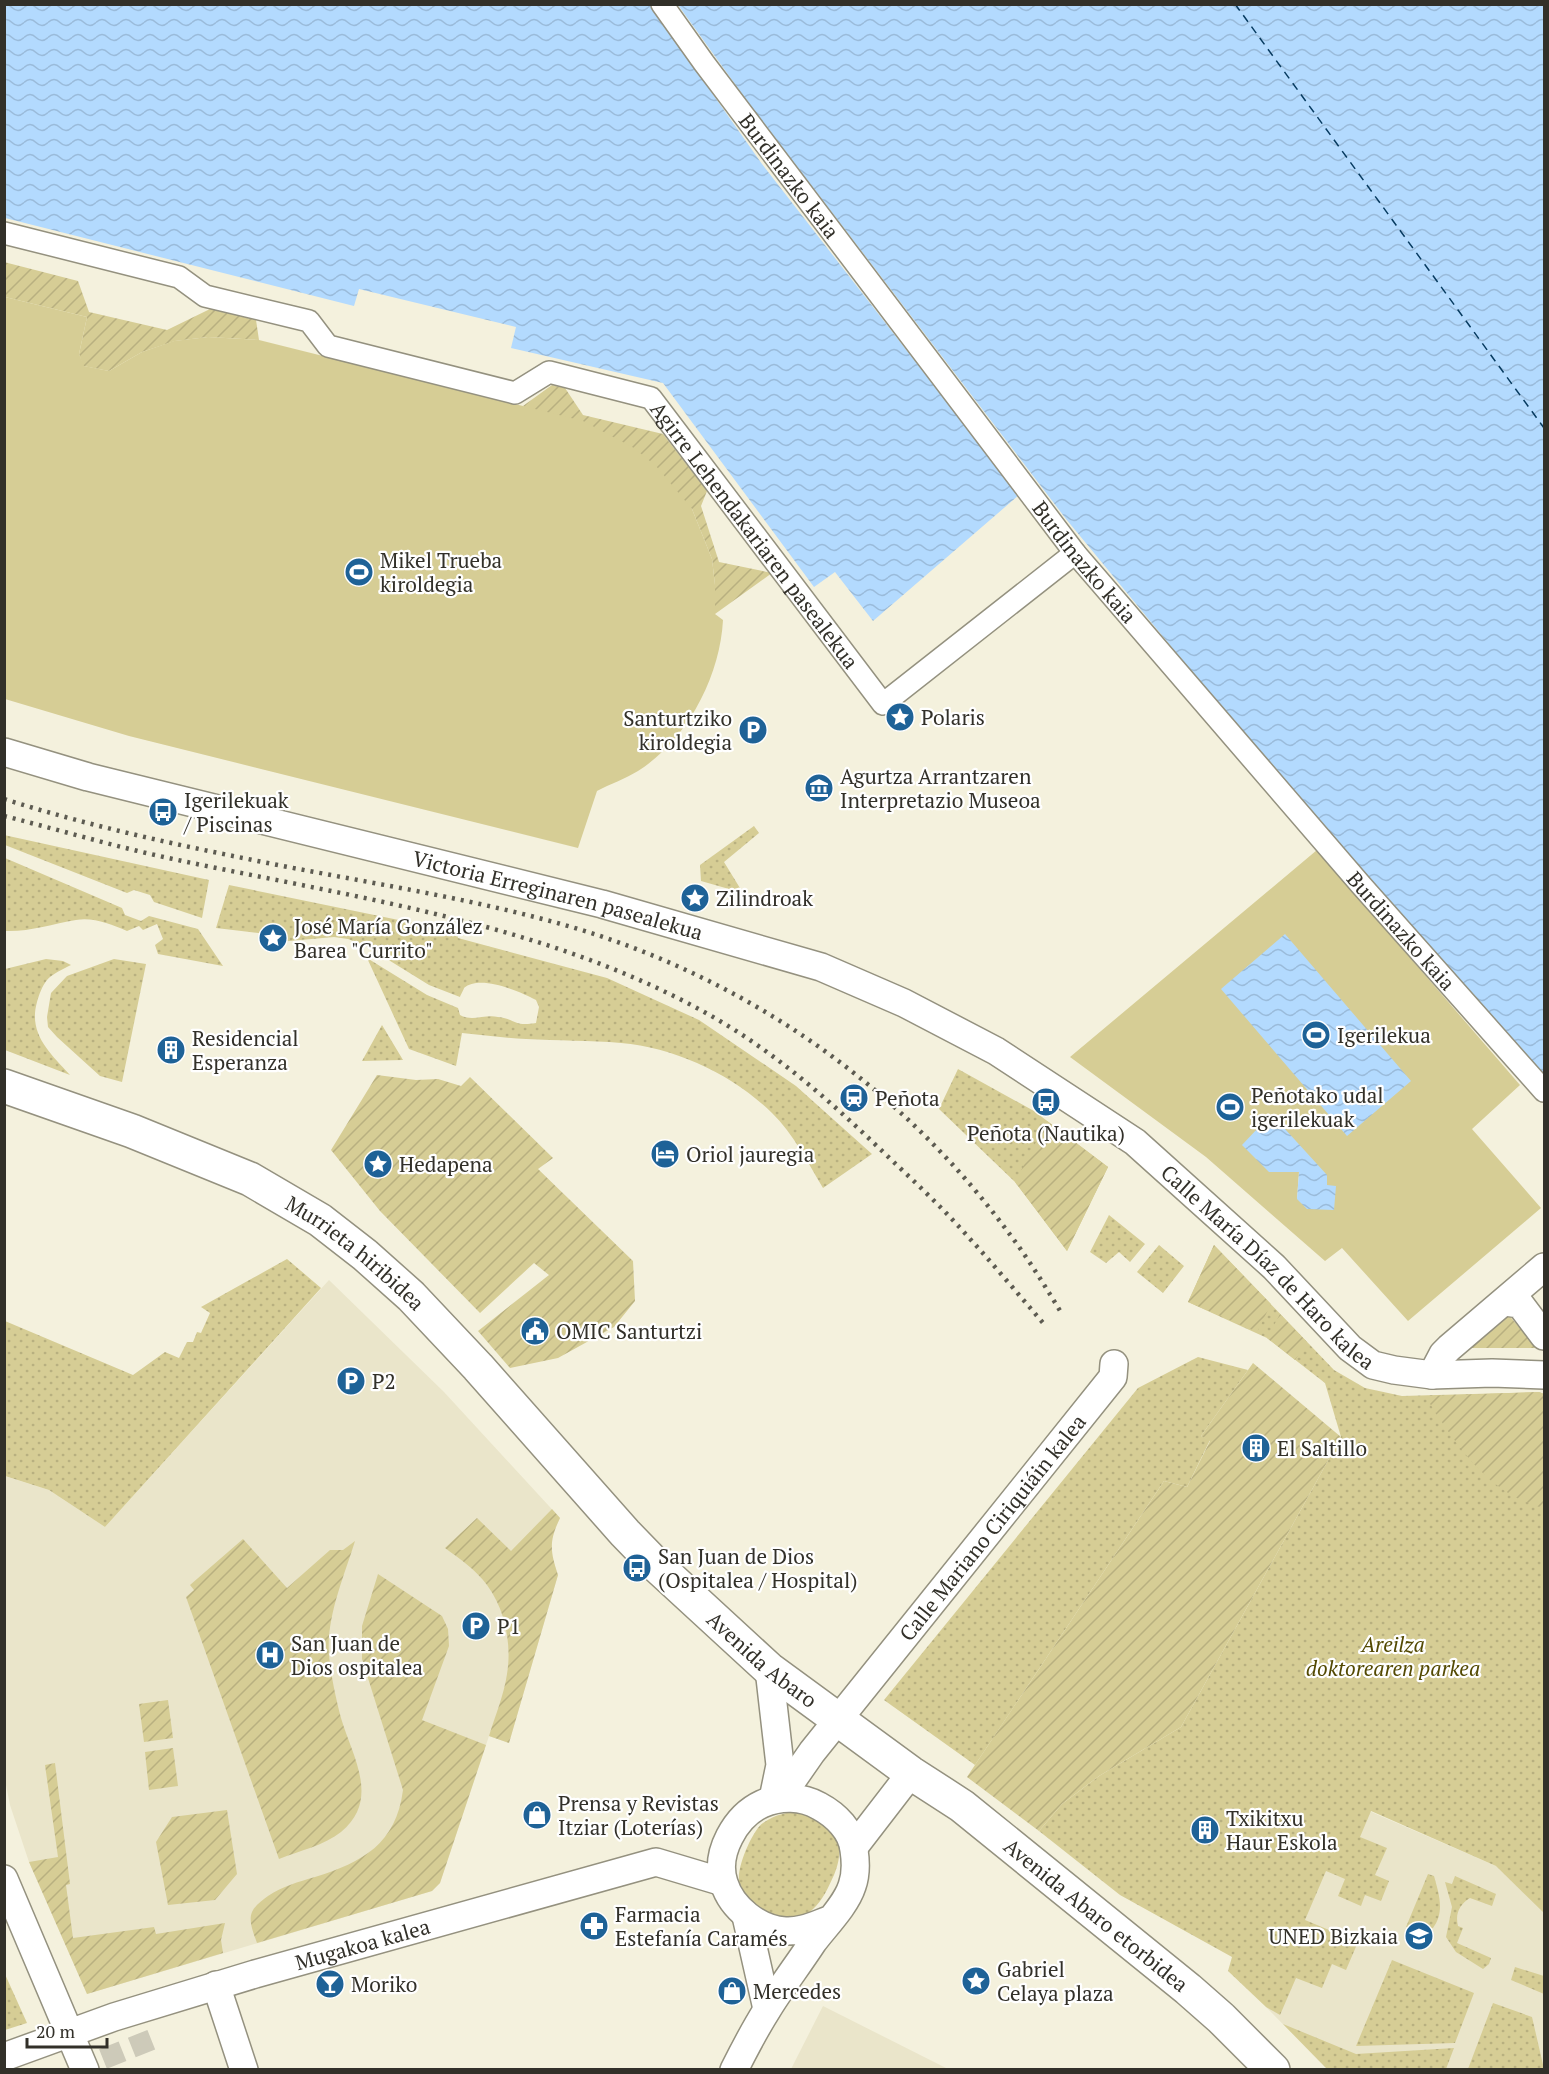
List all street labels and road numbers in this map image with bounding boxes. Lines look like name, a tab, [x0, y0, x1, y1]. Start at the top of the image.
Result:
street label: Burdinazko kaia	[733, 108, 846, 244]
street label: Agirre Lehendakariaren pasealekua	[644, 396, 866, 675]
street label: Burdinazko kaia	[1026, 495, 1143, 629]
street label: Victoria Erreginaren pasealekua	[410, 844, 707, 946]
street label: Burdinazko kaia	[1341, 865, 1462, 996]
street label: Calle María Díaz de Haro kalea	[1155, 1158, 1381, 1376]
street label: Murrieta hiribidea	[281, 1189, 431, 1316]
street label: Calle Mariano Ciriquiáin kalea	[893, 1408, 1092, 1647]
street label: Avenida Abaro	[701, 1605, 823, 1714]
street label: Avenida Abaro etorbidea	[998, 1832, 1195, 1998]
street label: Mugakoa kalea	[292, 1912, 433, 1976]

